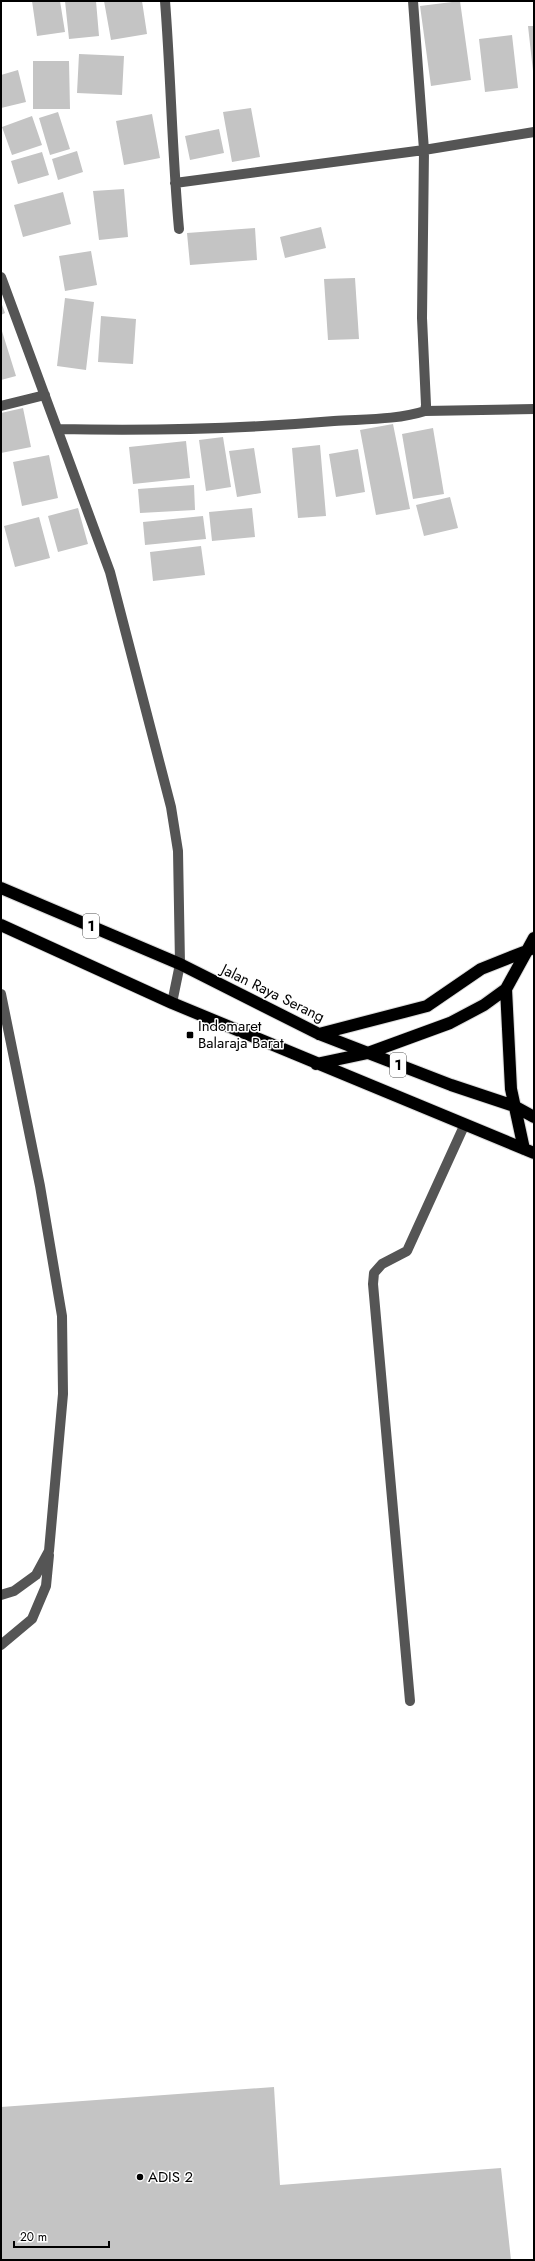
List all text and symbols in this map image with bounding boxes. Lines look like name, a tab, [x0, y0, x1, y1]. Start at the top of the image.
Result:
road number: 1	[83, 914, 99, 938]
street label: Jalan Raya Serang	[216, 958, 328, 1028]
place label: Indomaret Balaraja Barat	[198, 1015, 284, 1054]
marker: Indomaret Balaraja Barat	[185, 1030, 195, 1040]
road number: 1	[390, 1053, 406, 1077]
place label: ADIS 2	[148, 2166, 193, 2188]
marker: ADIS 2	[135, 2172, 145, 2182]
scale bar	[14, 2223, 109, 2249]
text: 20 m	[20, 2228, 47, 2246]

